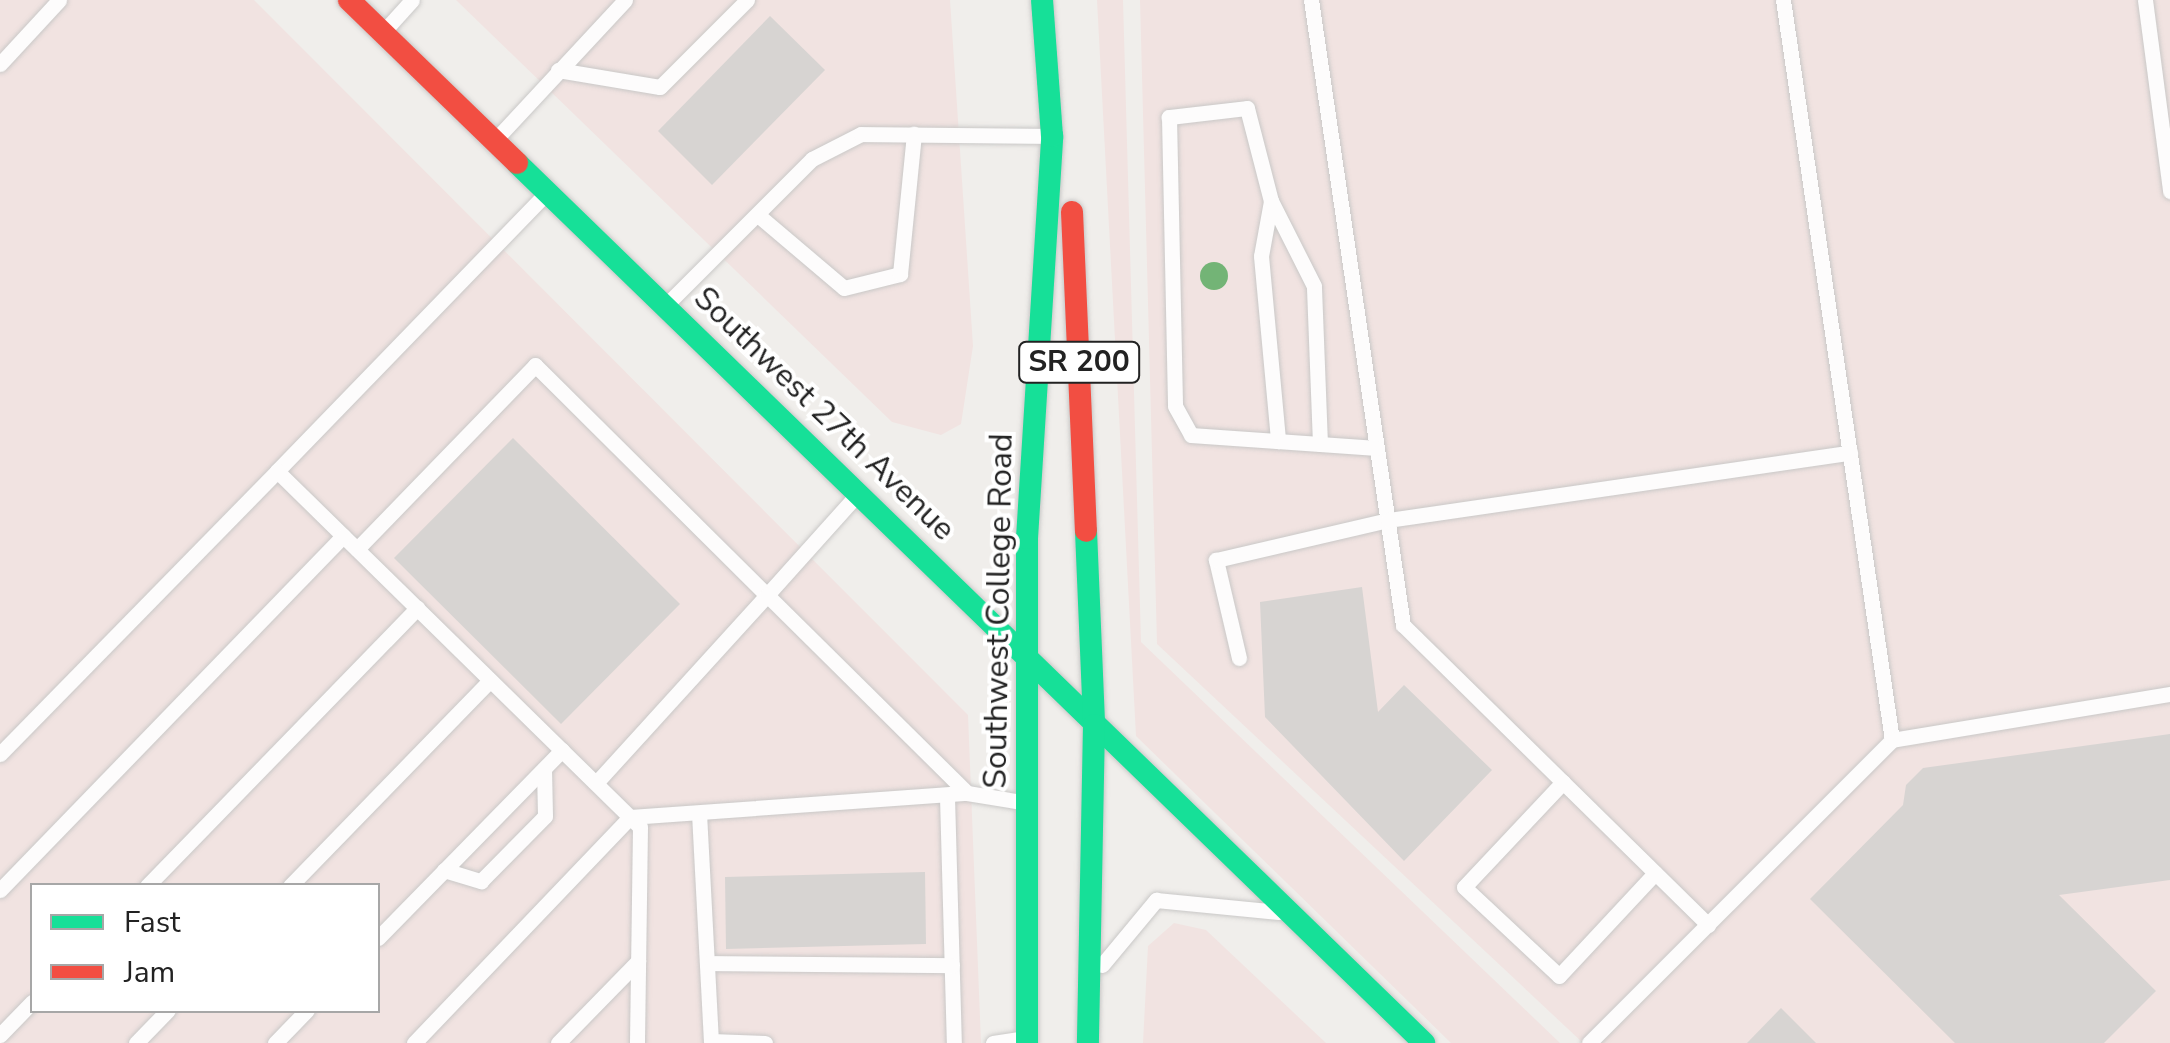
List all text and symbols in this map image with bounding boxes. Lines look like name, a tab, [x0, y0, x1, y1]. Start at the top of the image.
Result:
street label: Southwest 27th Avenue	[686, 279, 962, 549]
road number: SR 200	[1016, 337, 1142, 387]
street label: Southwest College Road	[977, 433, 1021, 789]
legend	[30, 883, 380, 1013]
text: Fast	[124, 902, 181, 943]
text: Jam	[124, 952, 175, 993]

